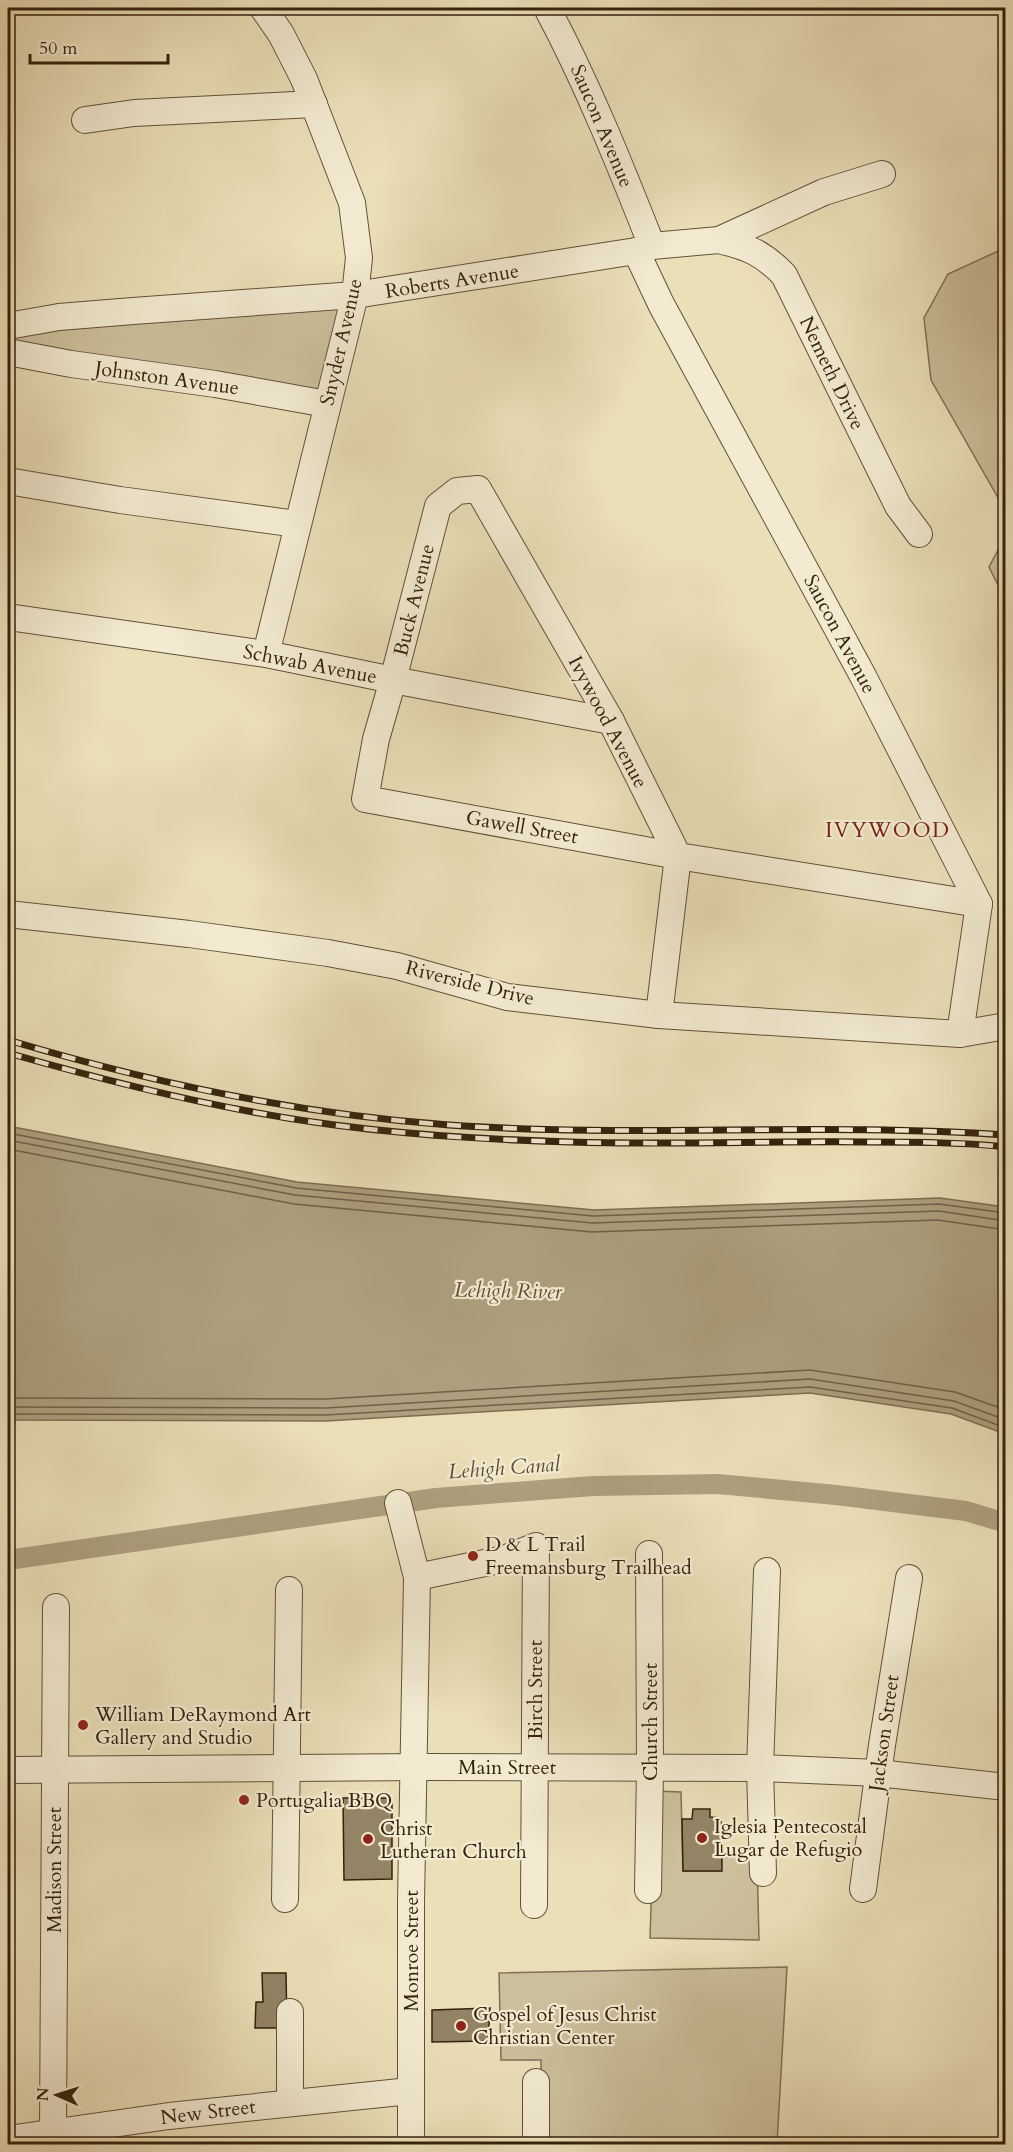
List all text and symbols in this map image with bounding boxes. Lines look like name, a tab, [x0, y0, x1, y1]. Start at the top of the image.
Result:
scale bar	[30, 27, 168, 65]
text: 50 m	[39, 36, 78, 61]
street label: Saucon Avenue	[564, 60, 640, 192]
street label: Roberts Avenue	[383, 257, 521, 305]
street label: Snyder Avenue	[313, 276, 369, 408]
street label: Nemeth Drive	[793, 312, 871, 434]
street label: Johnston Avenue	[90, 354, 241, 401]
street label: Buck Avenue	[387, 541, 441, 659]
street label: Saucon Avenue	[797, 570, 883, 698]
street label: Schwab Avenue	[241, 638, 379, 690]
street label: Ivywood Avenue	[562, 651, 654, 793]
street label: Gawell Street	[464, 804, 581, 850]
district label: IVYWOOD	[825, 816, 951, 845]
street label: Riverside Drive	[403, 954, 537, 1012]
water label: Lehigh River	[454, 1276, 563, 1306]
water label: Lehigh Canal	[447, 1450, 562, 1486]
place label: D & L Trail Freemansburg Trailhead	[485, 1531, 692, 1581]
marker: D & L Trail Freemansburg Trailhead	[466, 1549, 480, 1563]
street label: Birch Street	[522, 1639, 549, 1740]
street label: Church Street	[637, 1662, 664, 1781]
street label: Jackson Street	[862, 1672, 906, 1796]
place label: William DeRaymond Art Gallery and Studio	[94, 1701, 311, 1751]
marker: William DeRaymond Art Gallery and Studio	[76, 1718, 90, 1732]
street label: Main Street	[458, 1754, 557, 1781]
place label: Portugalia BBQ	[256, 1787, 392, 1814]
marker: Portugalia BBQ	[237, 1793, 251, 1807]
street label: Madison Street	[41, 1806, 68, 1933]
place label: Iglesia Pentecostal Lugar de Refugio	[714, 1813, 867, 1863]
place label: Christ Lutheran Church	[380, 1815, 527, 1865]
marker: Iglesia Pentecostal Lugar de Refugio	[695, 1831, 709, 1845]
marker: Christ Lutheran Church	[361, 1832, 375, 1846]
street label: Monroe Street	[398, 1889, 425, 2012]
place label: Gospel of Jesus Christ Christian Center	[473, 2001, 657, 2051]
marker: Gospel of Jesus Christ Christian Center	[454, 2019, 468, 2033]
north arrow	[27, 2065, 87, 2125]
text: N	[32, 2087, 54, 2102]
street label: New Street	[159, 2093, 258, 2131]

